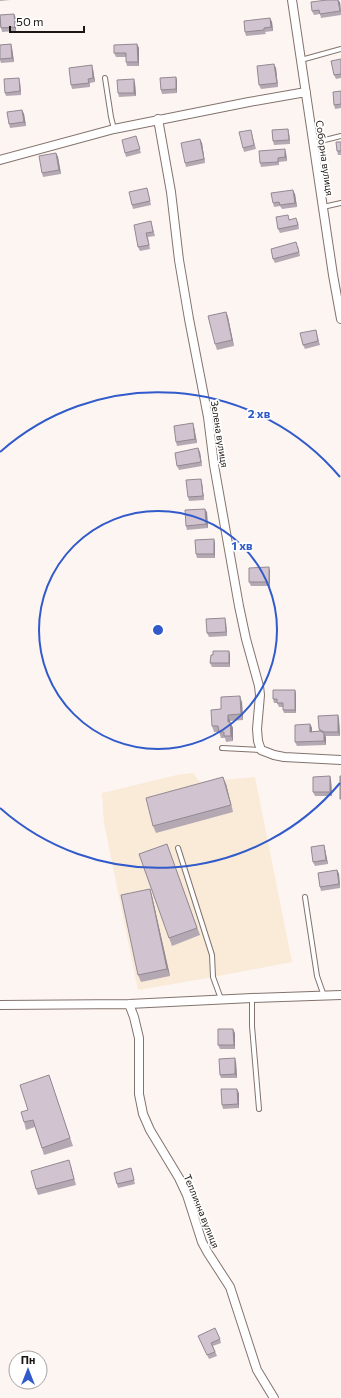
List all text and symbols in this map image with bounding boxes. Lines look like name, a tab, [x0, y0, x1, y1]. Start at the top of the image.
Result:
scale bar	[10, 8, 84, 34]
text: 50 m	[16, 14, 44, 28]
street label: Соборна вулиця	[314, 119, 336, 197]
street label: Зелена вулиця	[209, 400, 231, 468]
text: 2 хв	[248, 406, 271, 420]
text: 1 хв	[231, 538, 253, 552]
centre of rings	[151, 623, 165, 637]
street label: Теплична вулиця	[182, 1172, 222, 1250]
north arrow	[8, 1350, 48, 1390]
text: Пн	[21, 1353, 35, 1366]

